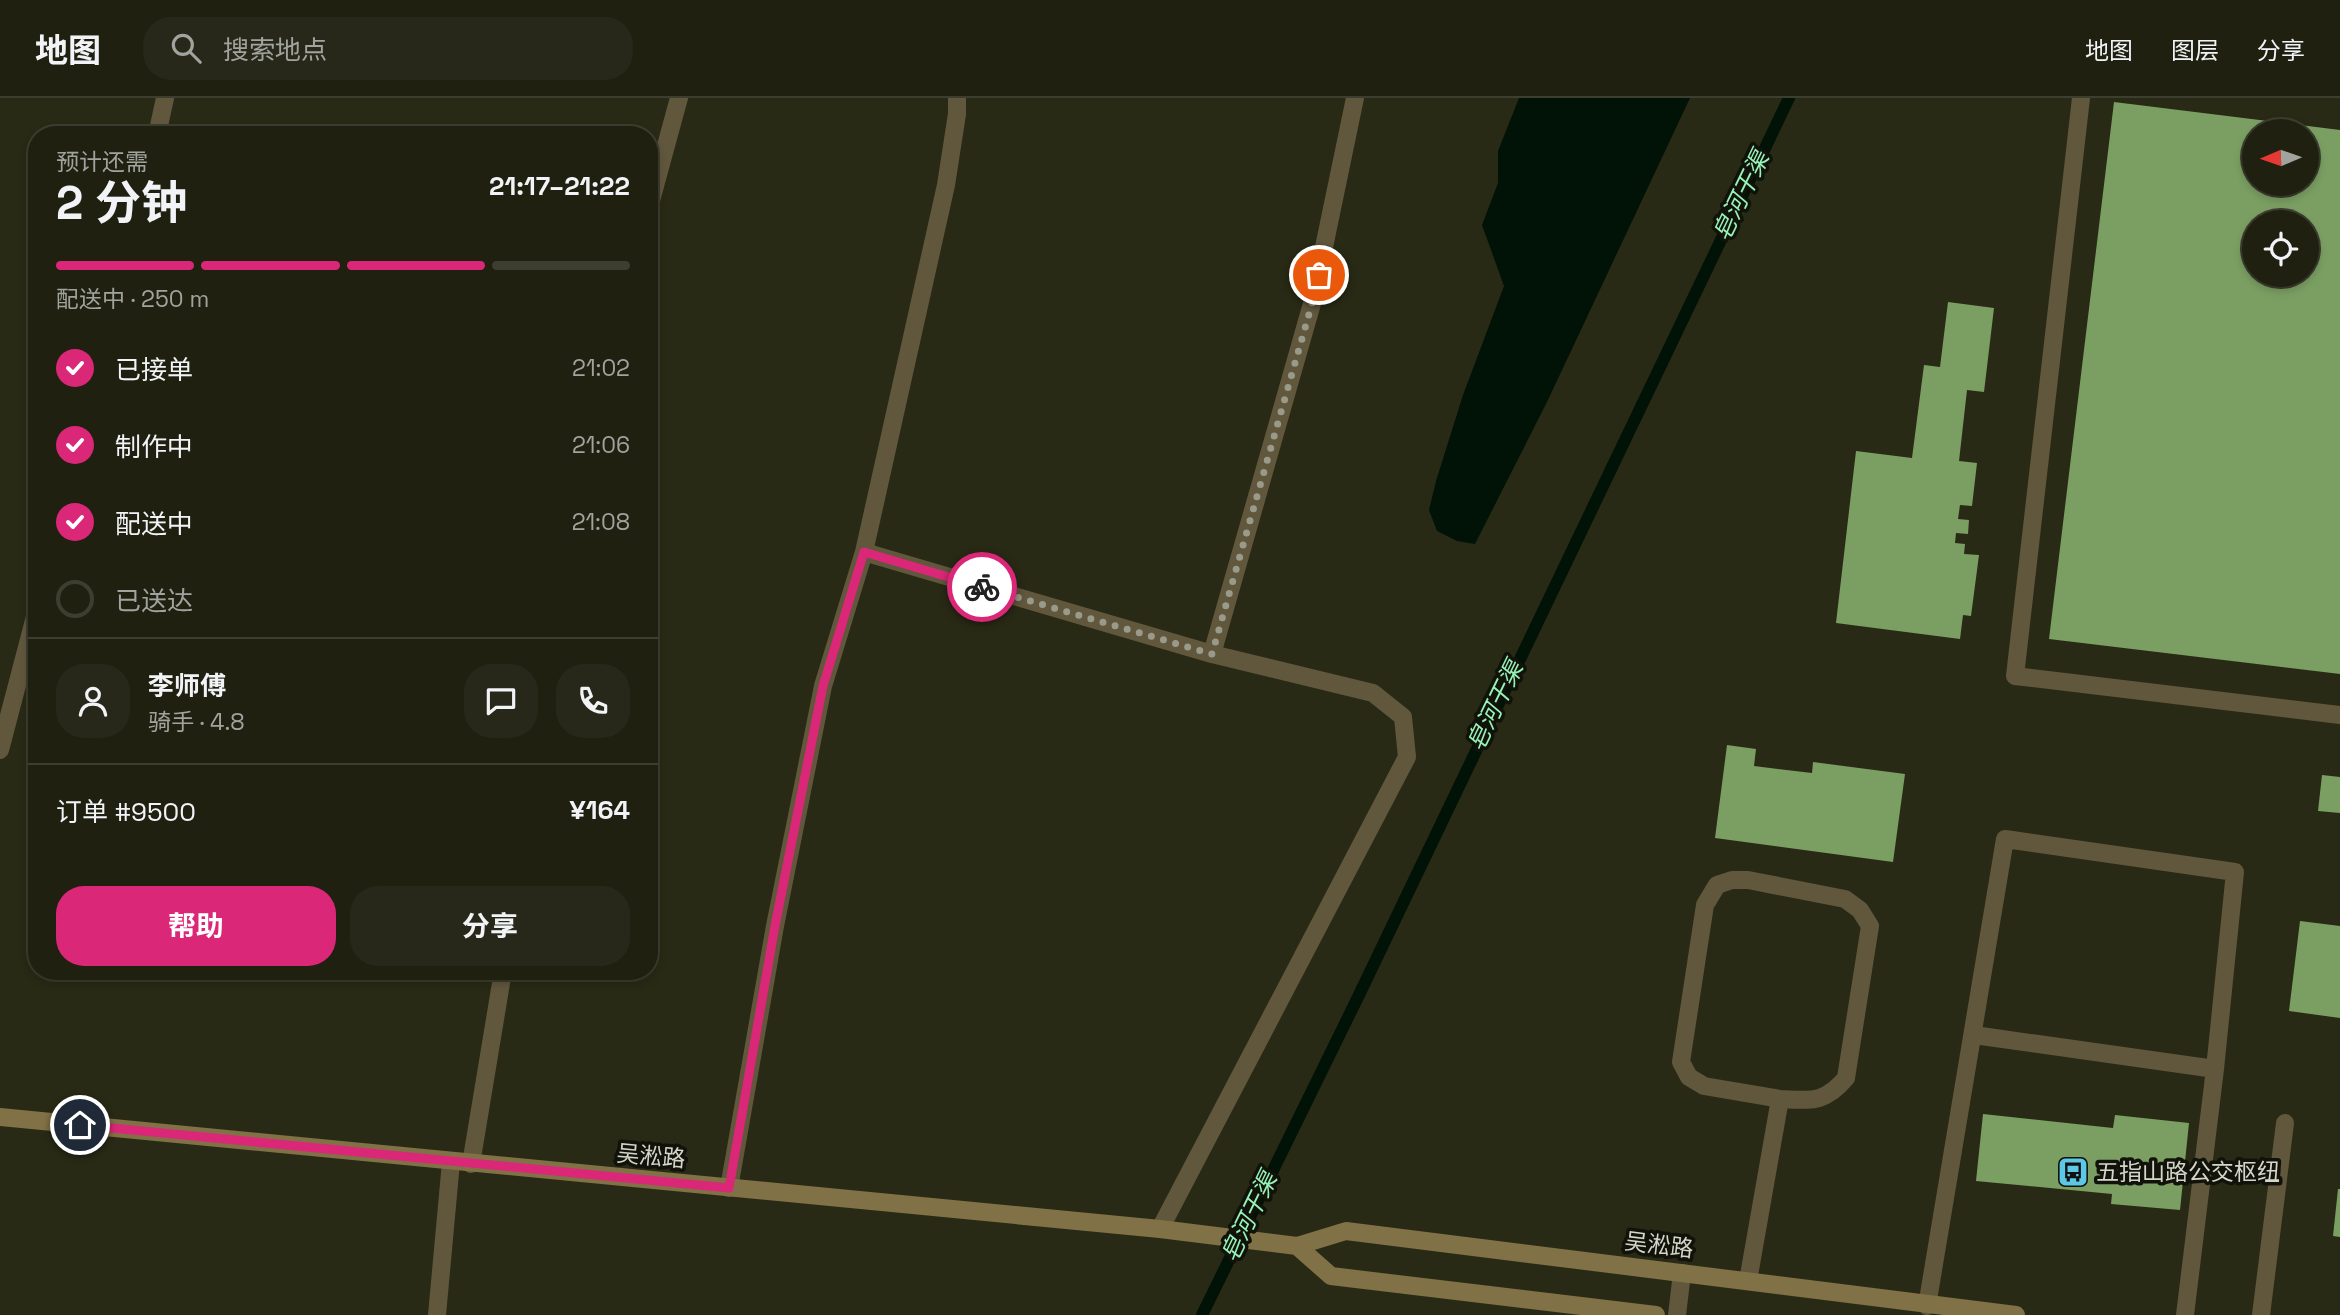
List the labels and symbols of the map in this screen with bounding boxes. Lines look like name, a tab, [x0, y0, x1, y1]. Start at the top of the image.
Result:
north arrow	[2242, 119, 2319, 196]
water label: 皂河干渠	[1706, 143, 1777, 246]
pin	[1289, 245, 1349, 305]
courier	[947, 552, 1017, 622]
water label: 皂河干渠	[1460, 653, 1531, 756]
pin	[50, 1095, 110, 1155]
street label: 吴淞路	[615, 1138, 687, 1174]
bus stop icon: 五指山路公交枢纽	[2056, 1155, 2090, 1189]
place label: 五指山路公交枢纽	[2096, 1157, 2280, 1187]
water label: 皂河干渠	[1214, 1164, 1285, 1267]
street label: 吴淞路	[1623, 1226, 1695, 1264]

